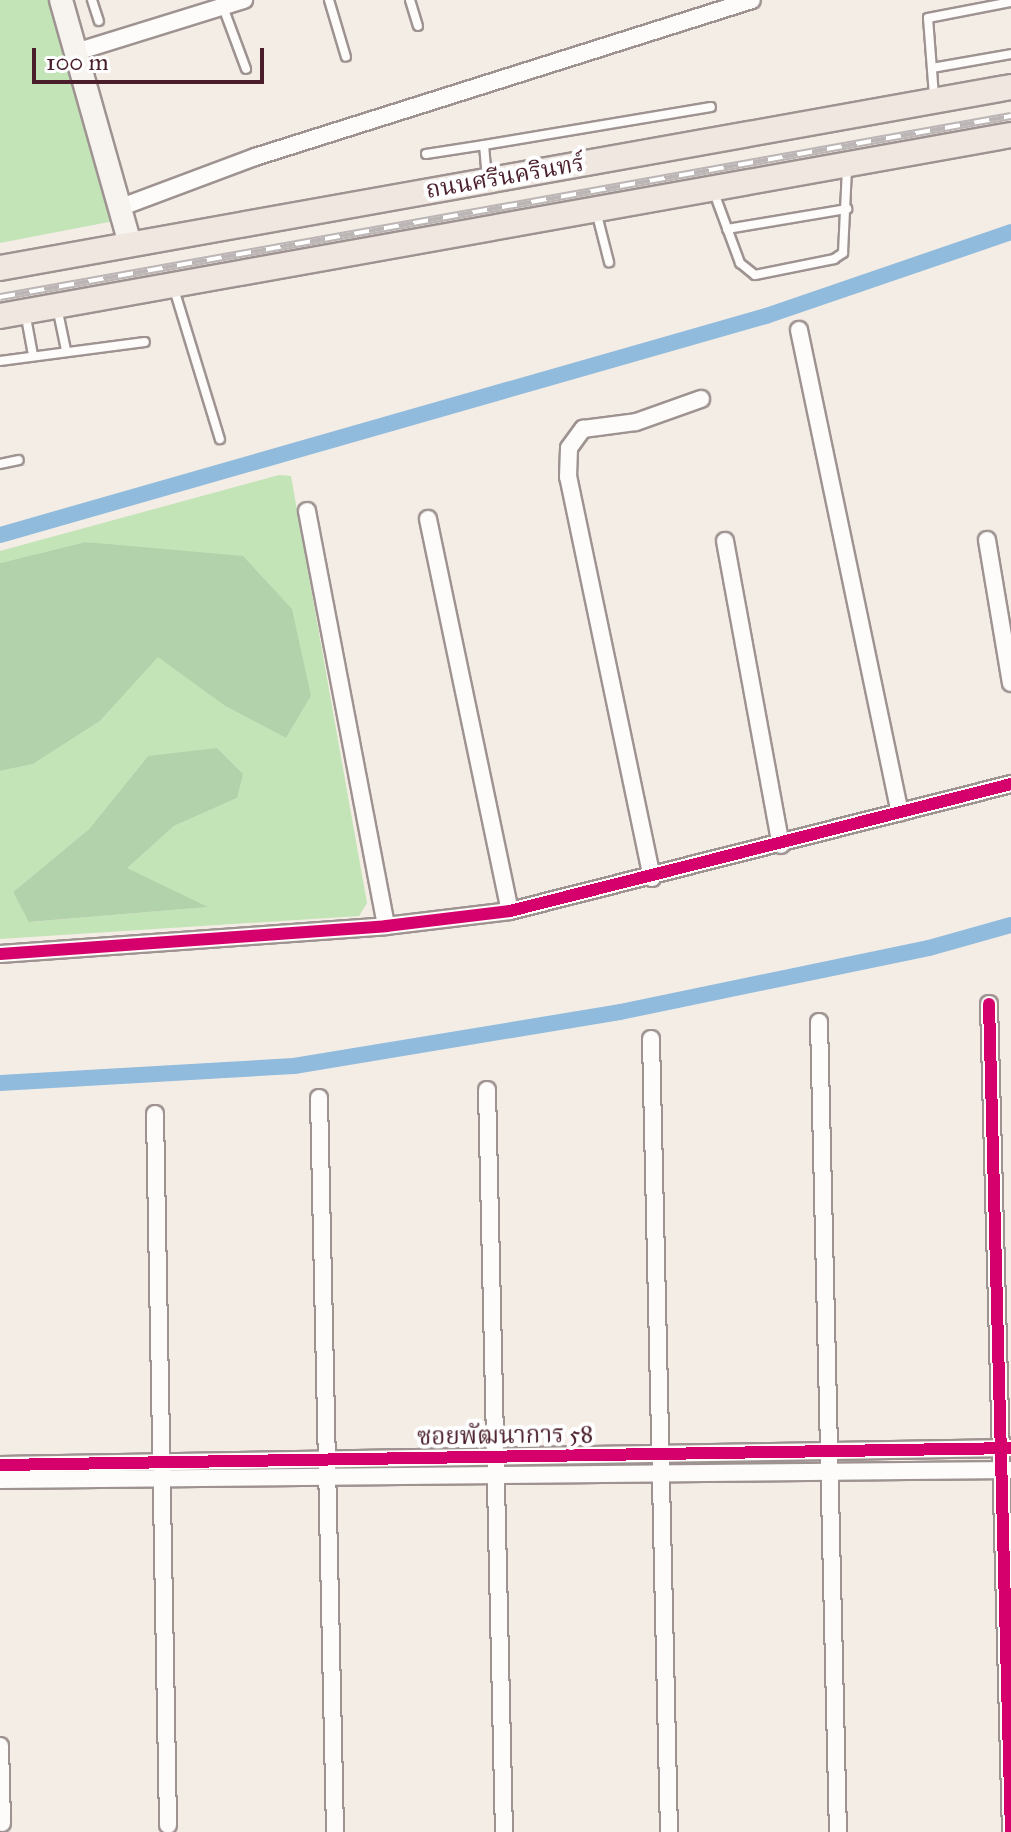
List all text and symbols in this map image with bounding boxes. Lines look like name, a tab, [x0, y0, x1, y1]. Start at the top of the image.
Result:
scale bar	[36, 32, 268, 82]
text: 100 m	[46, 47, 109, 77]
street label: ถนนศรีนครินทร์	[424, 149, 586, 205]
street label: ซอยพัฒนาการ 58	[417, 1420, 593, 1452]

